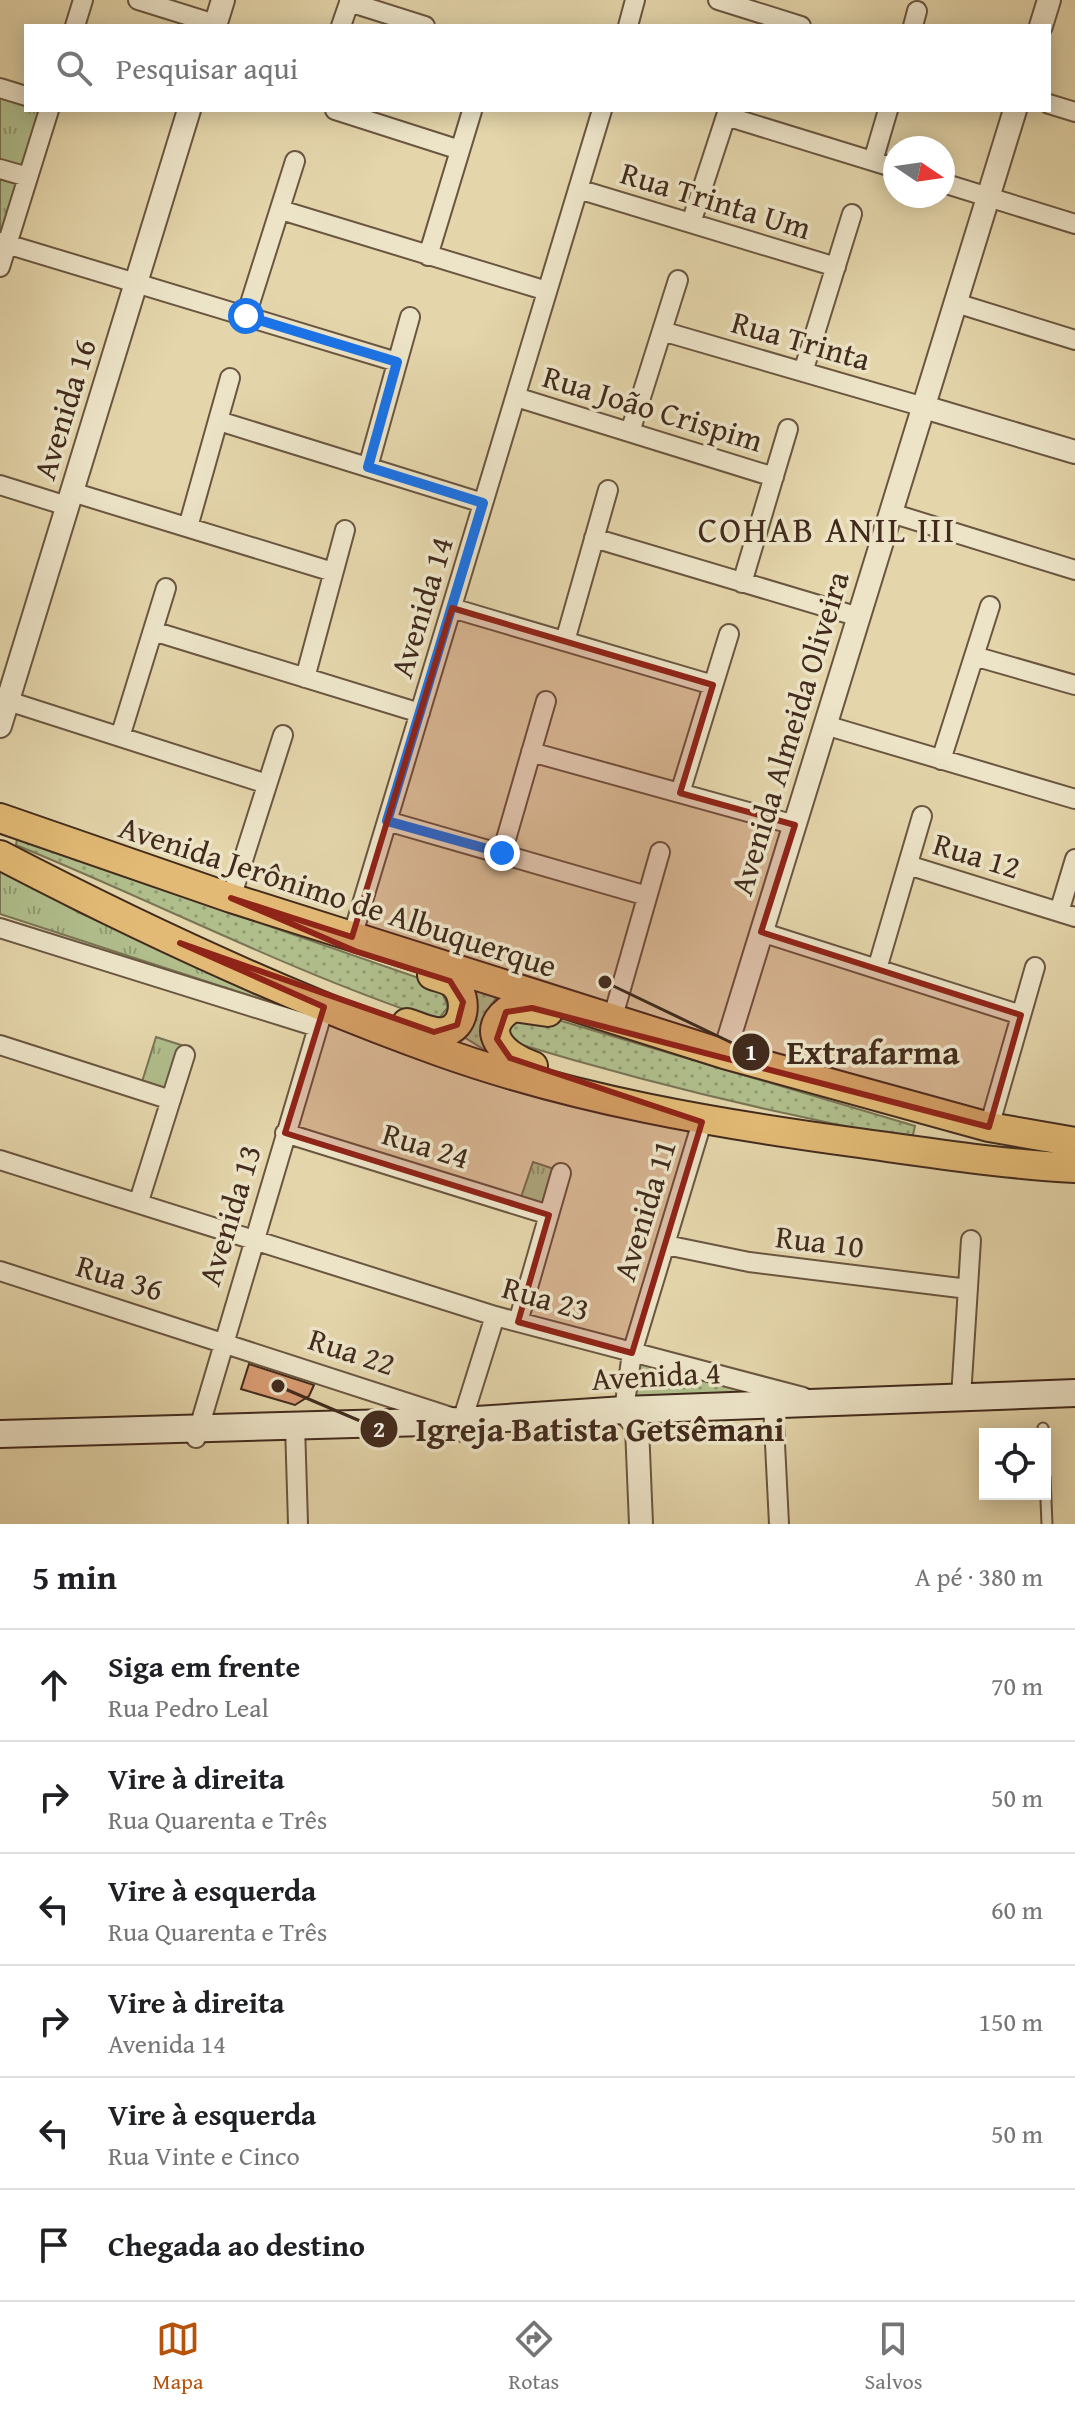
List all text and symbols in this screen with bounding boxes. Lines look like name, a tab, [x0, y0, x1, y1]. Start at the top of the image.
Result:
search box	[24, 24, 1051, 112]
icon: search	[52, 46, 96, 90]
text: Pesquisar aqui	[116, 46, 298, 90]
north arrow	[883, 136, 955, 208]
street label: Rua Trinta Um	[615, 149, 817, 251]
route start	[228, 298, 264, 334]
street label: Rua Trinta	[726, 298, 876, 382]
street label: Avenida 16	[20, 333, 108, 485]
street label: Rua João Crispim	[537, 352, 769, 464]
district label: COHAB ANIL III	[698, 502, 956, 555]
street label: Avenida 14	[377, 531, 465, 683]
street label: Avenida Almeida Oliveira	[717, 565, 861, 901]
street label: Avenida Jerônimo de Albuquerque	[113, 803, 563, 989]
street label: Rua 12	[928, 820, 1026, 890]
route end	[484, 835, 520, 871]
callout: Extrafarma	[731, 1023, 976, 1081]
text: Extrafarma	[786, 1027, 960, 1076]
text: 1	[745, 1034, 757, 1069]
street label: Rua 24	[377, 1110, 475, 1180]
street label: Avenida 11	[600, 1134, 688, 1286]
street label: Avenida 13	[185, 1139, 273, 1291]
street label: Rua 10	[773, 1212, 867, 1270]
street label: Rua 36	[71, 1242, 169, 1312]
street label: Rua 23	[497, 1263, 595, 1333]
street label: Rua 22	[303, 1315, 401, 1387]
street label: Avenida 4	[590, 1348, 722, 1402]
callout: Igreja Batista Getsêmani	[359, 1400, 800, 1458]
text: Igreja Batista Getsêmani	[415, 1404, 785, 1453]
text: 2	[373, 1411, 385, 1446]
map controls	[979, 1428, 1051, 1500]
button: locate	[979, 1428, 1051, 1500]
text: 5 min	[32, 1552, 117, 1601]
text: A pé · 380 m	[915, 1557, 1043, 1596]
text: Siga em frente	[108, 1644, 300, 1688]
icon: ahead	[32, 1663, 76, 1707]
text: 70 m	[991, 1666, 1043, 1705]
text: Rua Pedro Leal	[108, 1688, 269, 1727]
text: Vire à direita	[108, 1756, 285, 1800]
icon: right	[32, 1775, 76, 1819]
text: 50 m	[991, 1778, 1043, 1817]
text: Rua Quarenta e Três	[108, 1800, 327, 1839]
text: Vire à esquerda	[108, 1868, 316, 1912]
icon: left	[32, 1887, 76, 1931]
text: 60 m	[991, 1890, 1043, 1929]
text: Rua Quarenta e Três	[108, 1912, 327, 1951]
text: Vire à direita	[108, 1980, 285, 2024]
icon: right	[32, 1999, 76, 2043]
text: 150 m	[978, 2002, 1043, 2041]
text: Avenida 14	[108, 2024, 226, 2063]
text: Vire à esquerda	[108, 2092, 316, 2136]
icon: left	[32, 2111, 76, 2155]
text: 50 m	[991, 2114, 1043, 2153]
text: Rua Vinte e Cinco	[108, 2136, 300, 2175]
icon: arrive	[32, 2223, 76, 2267]
text: Chegada ao destino	[108, 2223, 365, 2267]
tab: Mapa	[153, 2317, 203, 2397]
tab: Rotas	[509, 2317, 559, 2397]
tab: Salvos	[865, 2317, 922, 2397]

